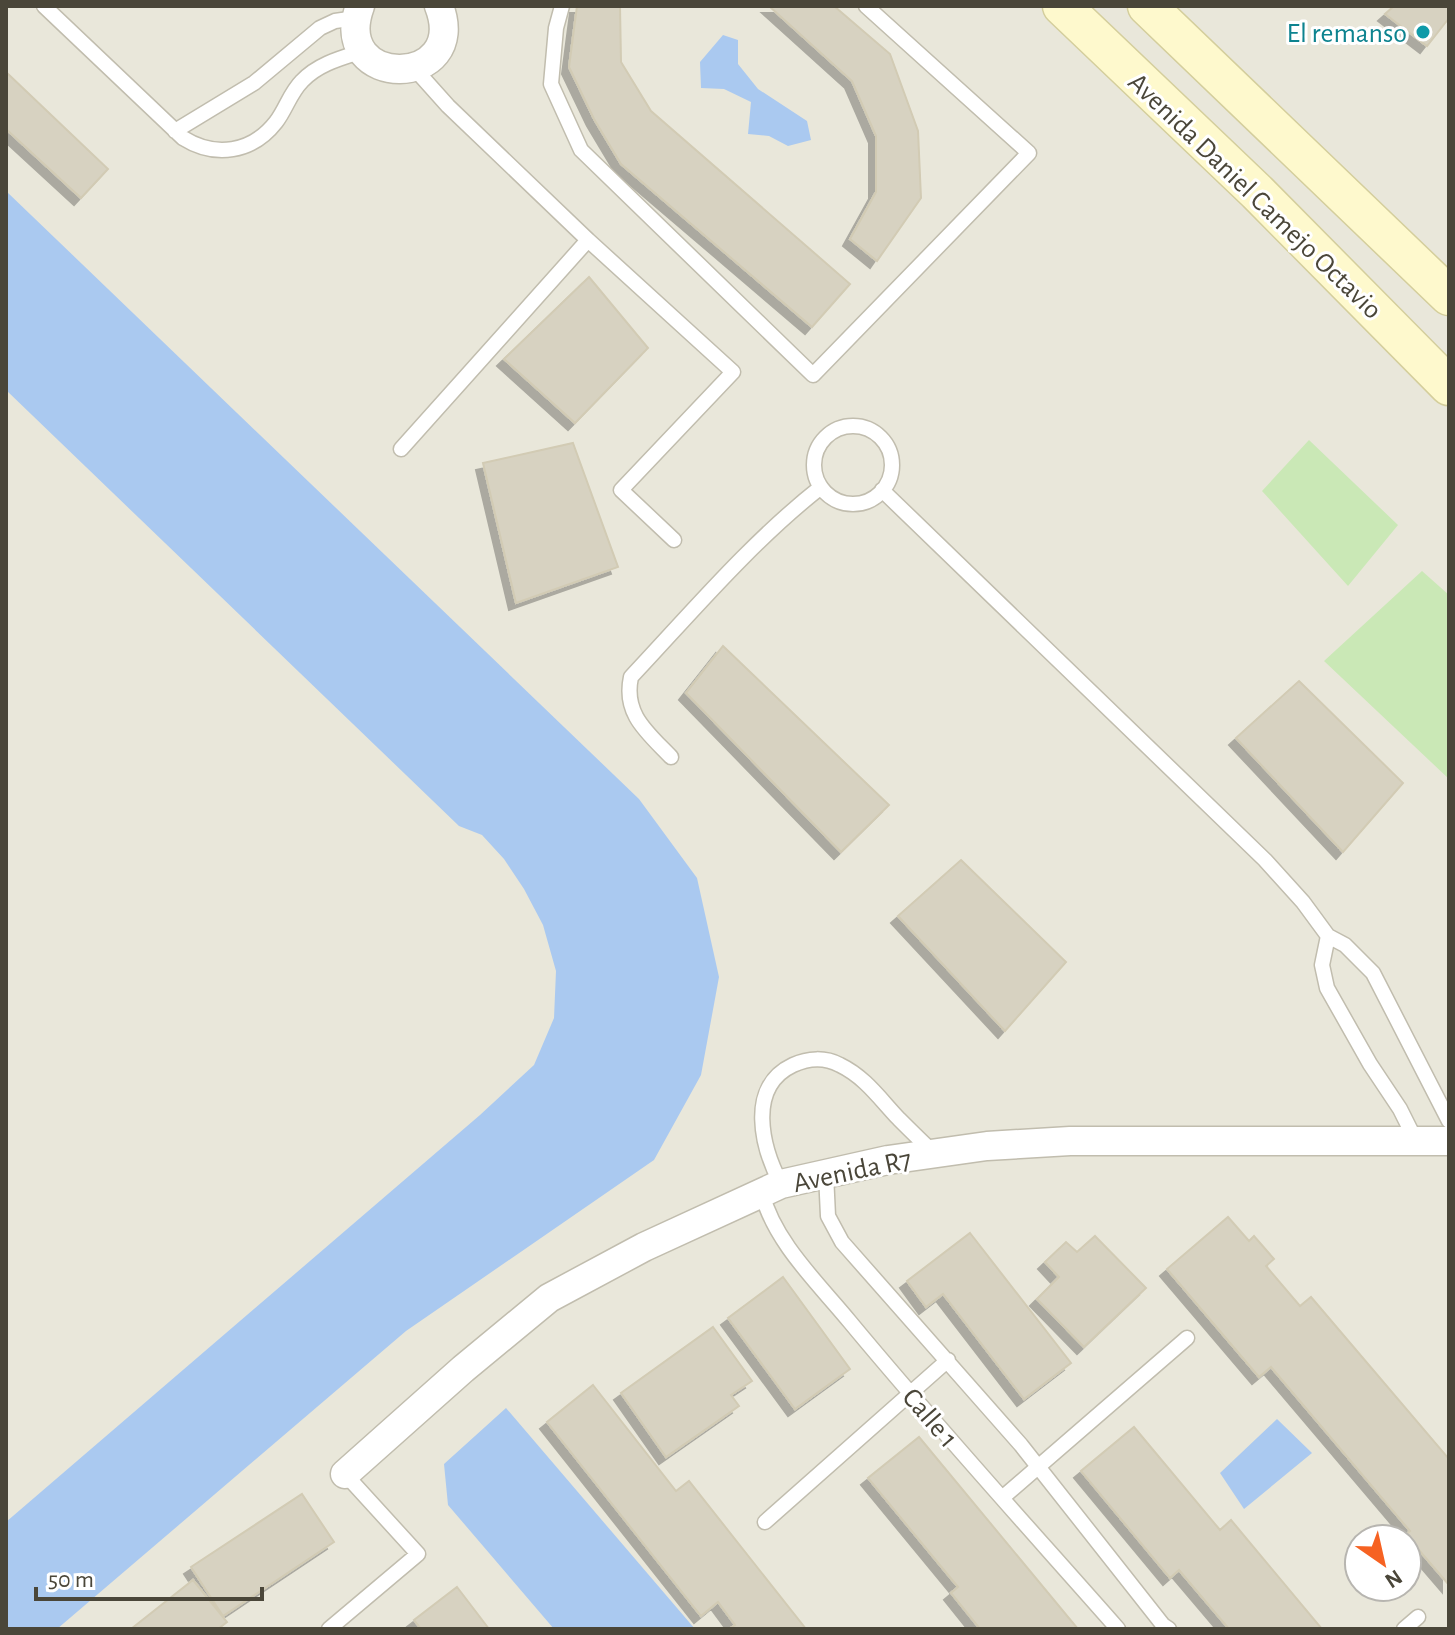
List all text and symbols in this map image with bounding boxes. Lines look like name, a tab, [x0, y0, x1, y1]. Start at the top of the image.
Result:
place label: El remanso	[1286, 20, 1407, 48]
marker: El remanso	[1414, 23, 1432, 41]
street label: Avenida Daniel Camejo Octavio	[1122, 68, 1387, 325]
street label: Avenida R7	[791, 1146, 914, 1198]
street label: Calle 1	[896, 1383, 963, 1453]
north arrow	[1343, 1523, 1423, 1603]
scale bar	[36, 1551, 262, 1601]
text: N	[1381, 1565, 1406, 1592]
text: 50 m	[48, 1568, 94, 1592]

